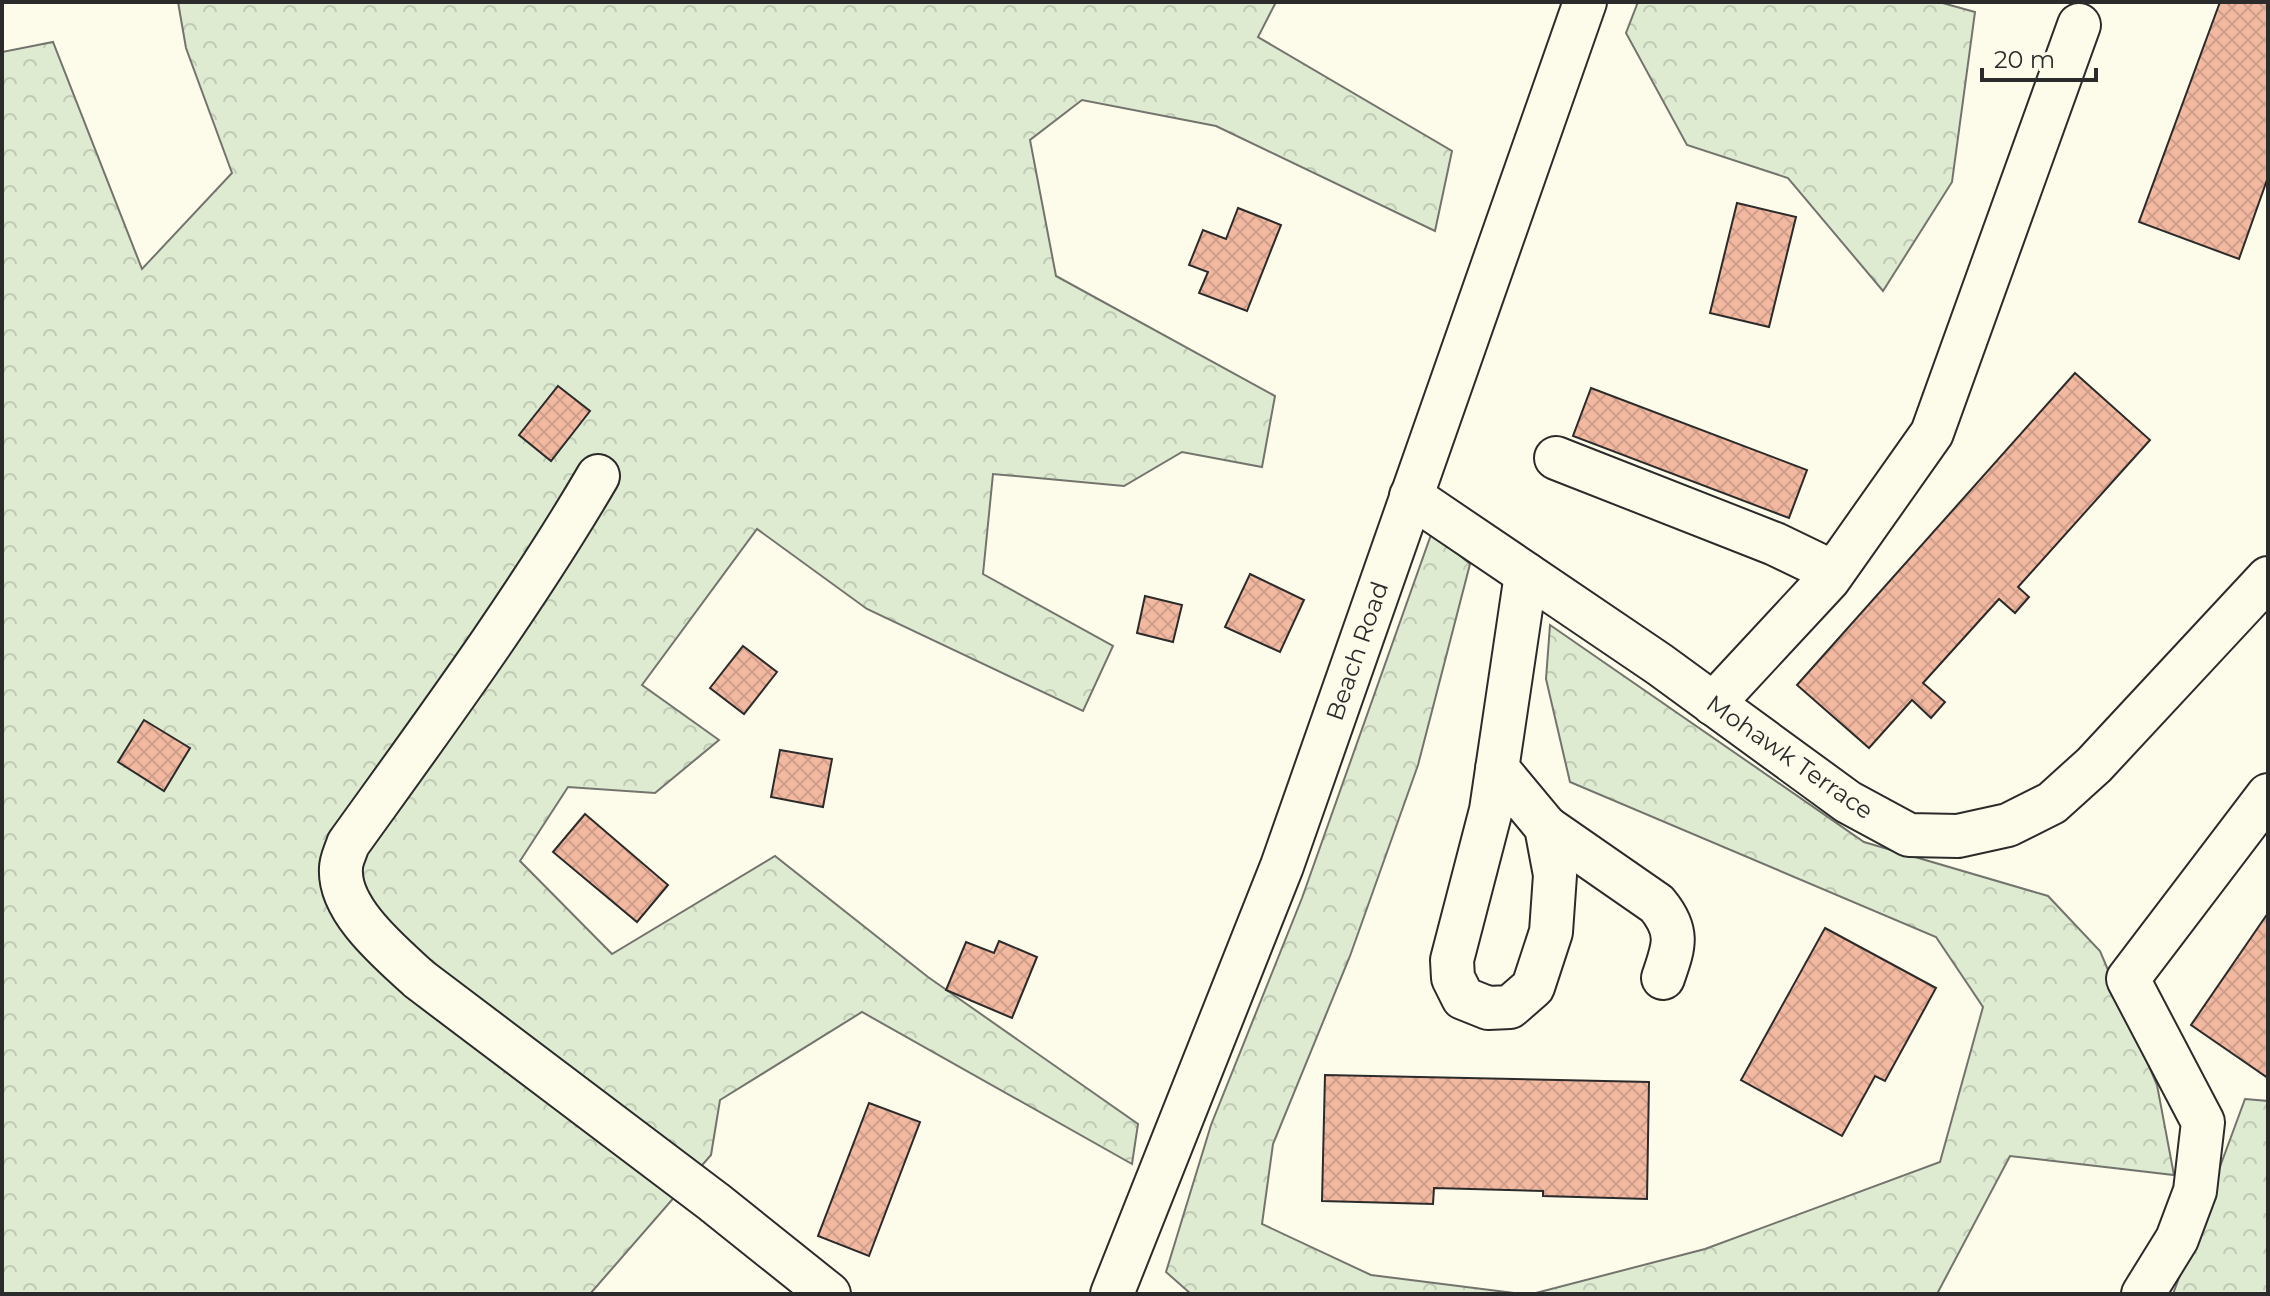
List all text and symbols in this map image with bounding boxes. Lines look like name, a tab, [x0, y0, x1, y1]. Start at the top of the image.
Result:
scale bar	[1982, 32, 2096, 82]
text: 20 m	[1994, 45, 2055, 74]
street label: Beach Road	[1320, 578, 1394, 724]
street label: Mohawk Terrace	[1701, 689, 1879, 825]

